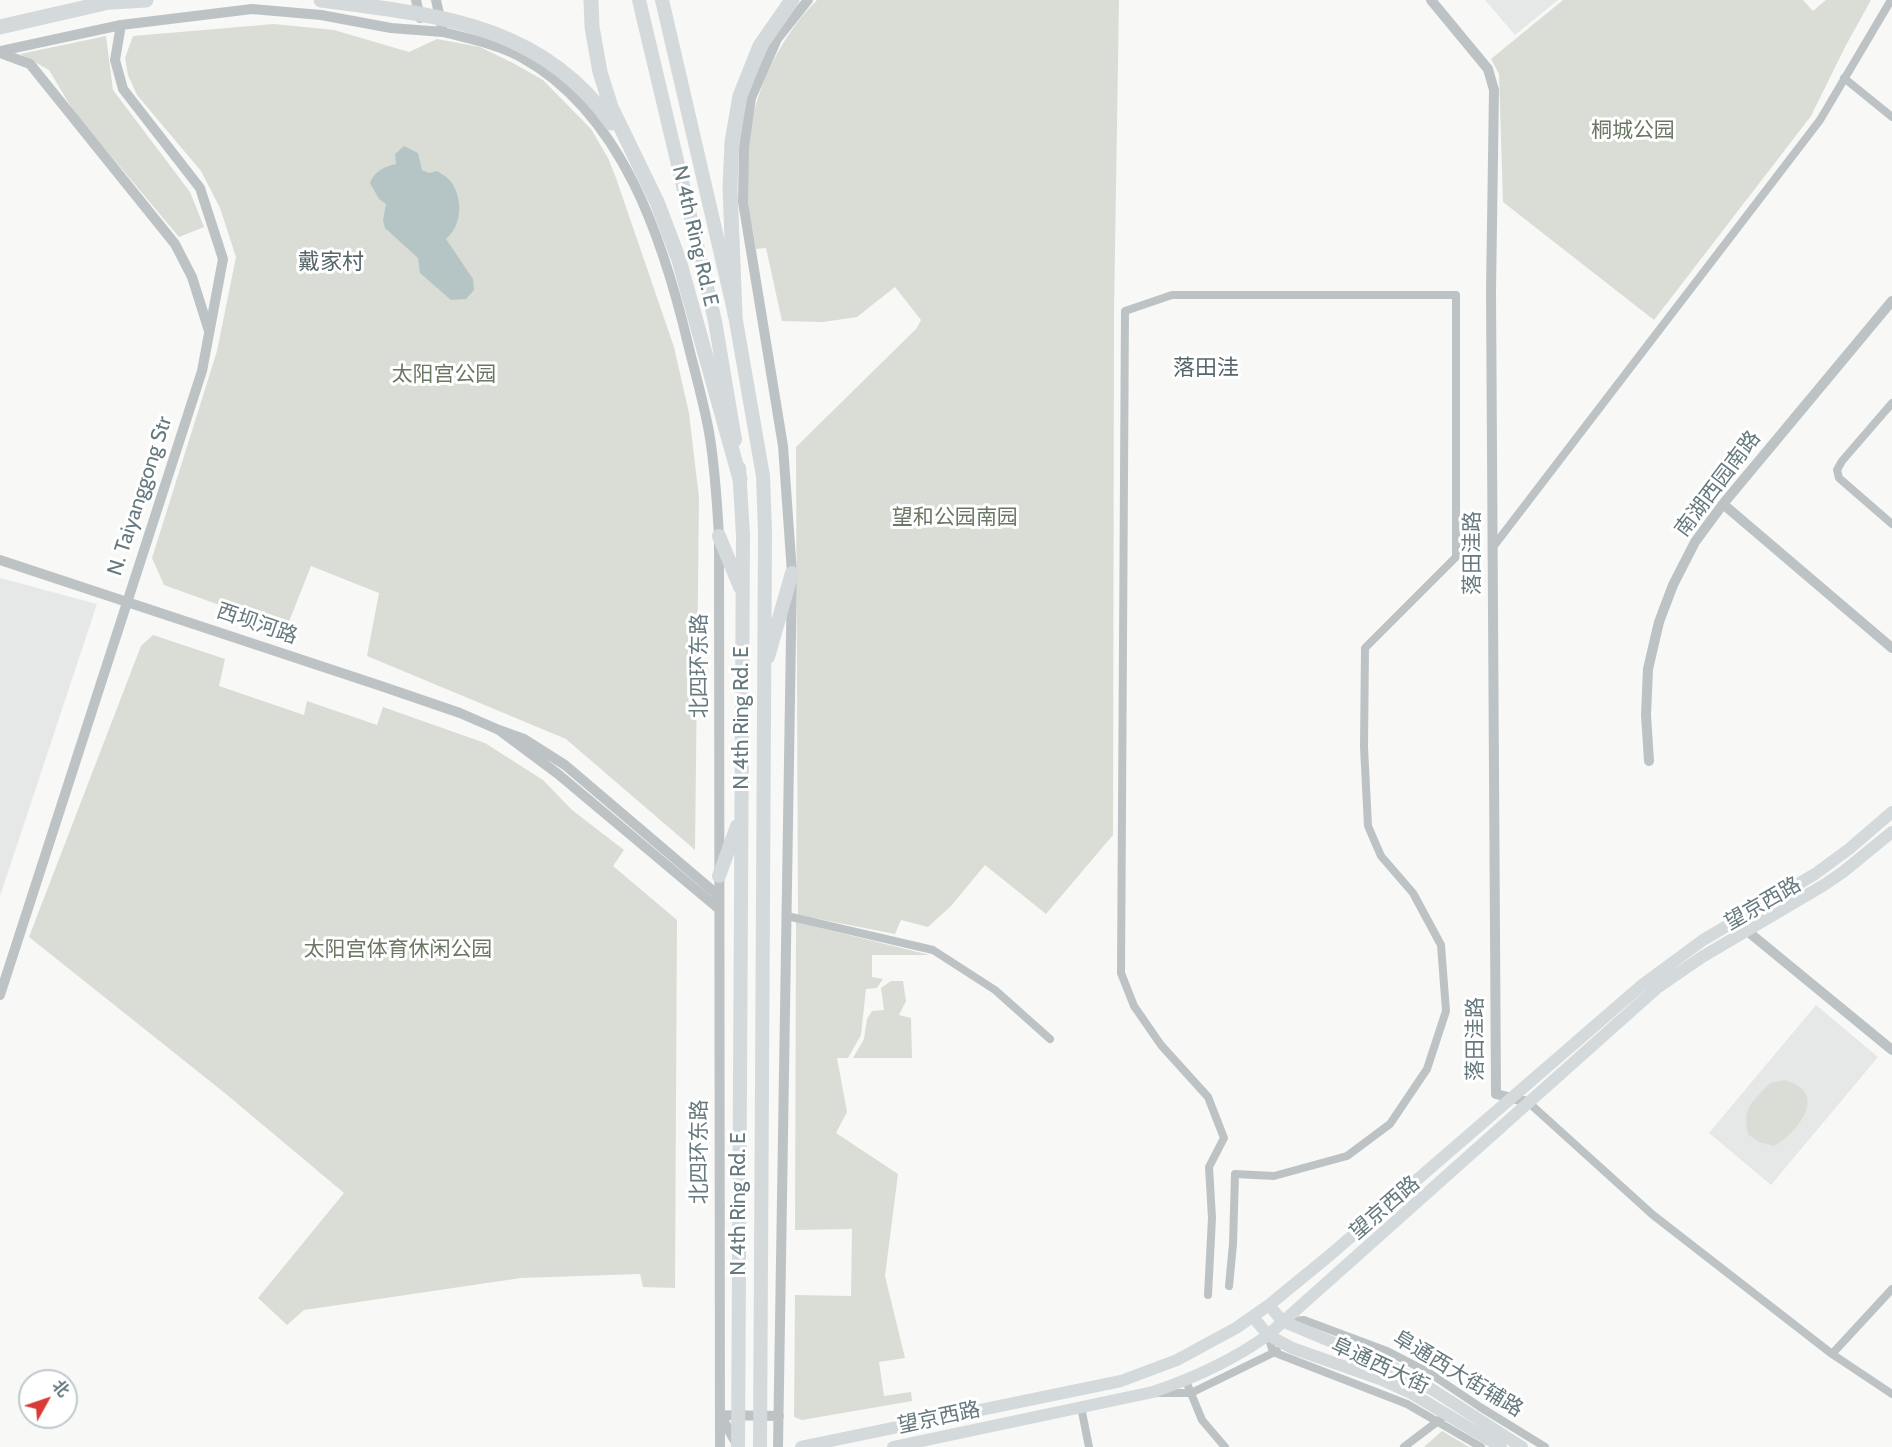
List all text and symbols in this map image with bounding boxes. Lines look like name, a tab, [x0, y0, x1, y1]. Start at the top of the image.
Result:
park label: 桐城公园	[1591, 118, 1675, 144]
street label: N 4th Ring Rd. E	[667, 163, 723, 309]
district label: 戴家村	[298, 250, 364, 276]
district label: 落田洼	[1173, 356, 1239, 382]
park label: 太阳宫公园	[392, 362, 496, 388]
street label: N. Taiyanggong Str	[102, 413, 178, 579]
street label: 南湖西园南路	[1670, 426, 1766, 542]
park label: 望和公园南园	[892, 505, 1018, 531]
street label: 落田洼路	[1460, 511, 1486, 595]
street label: 西坝河路	[213, 598, 301, 650]
street label: 北四环东路	[687, 614, 713, 718]
street label: N 4th Ring Rd. E	[729, 646, 755, 790]
street label: 望京西路	[1720, 872, 1806, 936]
park label: 太阳宫体育休闲公园	[304, 937, 492, 963]
street label: 落田洼路	[1463, 997, 1489, 1081]
street label: 北四环东路	[687, 1100, 713, 1204]
street label: N 4th Ring Rd. E	[726, 1132, 752, 1276]
street label: 望京西路	[1345, 1171, 1425, 1245]
street label: 阜通西大街辅路	[1389, 1325, 1527, 1423]
street label: 阜通西大街	[1327, 1332, 1433, 1400]
north arrow	[18, 1369, 78, 1429]
text: 北	[48, 1376, 73, 1401]
street label: 望京西路	[895, 1397, 983, 1439]

